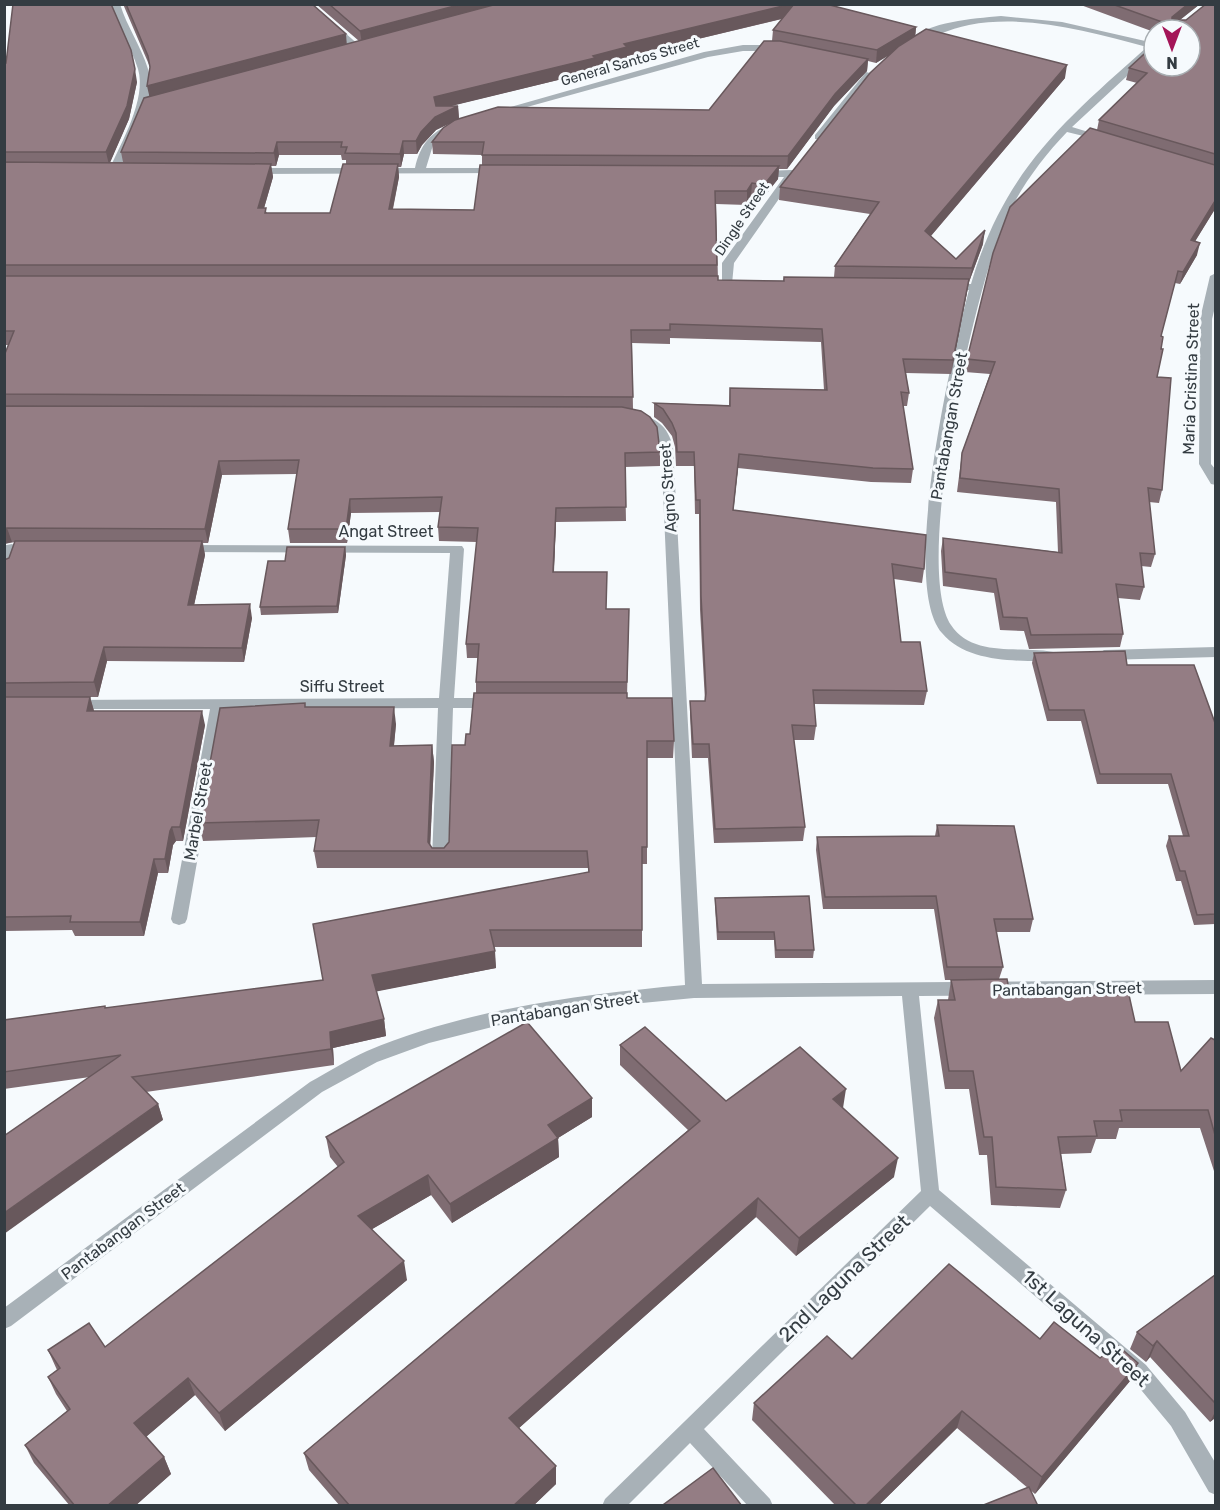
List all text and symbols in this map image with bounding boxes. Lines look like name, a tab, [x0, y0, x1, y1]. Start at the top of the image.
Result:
north arrow	[1142, 18, 1202, 78]
street label: General Santos Street	[559, 34, 701, 90]
text: N	[1166, 53, 1178, 72]
street label: Dingle Street	[711, 179, 773, 259]
street label: Maria Cristina Street	[1179, 303, 1203, 455]
street label: Pantabangan Street	[927, 351, 971, 501]
street label: Agno Street	[655, 443, 681, 533]
street label: Angat Street	[338, 522, 434, 541]
street label: Siffu Street	[300, 677, 384, 696]
street label: Marbel Street	[180, 760, 216, 862]
street label: Pantabangan Street	[992, 978, 1142, 1000]
street label: Pantabangan Street	[489, 988, 641, 1030]
street label: Pantabangan Street	[57, 1178, 189, 1284]
street label: 2nd Laguna Street	[774, 1209, 915, 1347]
street label: 1st Laguna Street	[1017, 1264, 1155, 1392]

